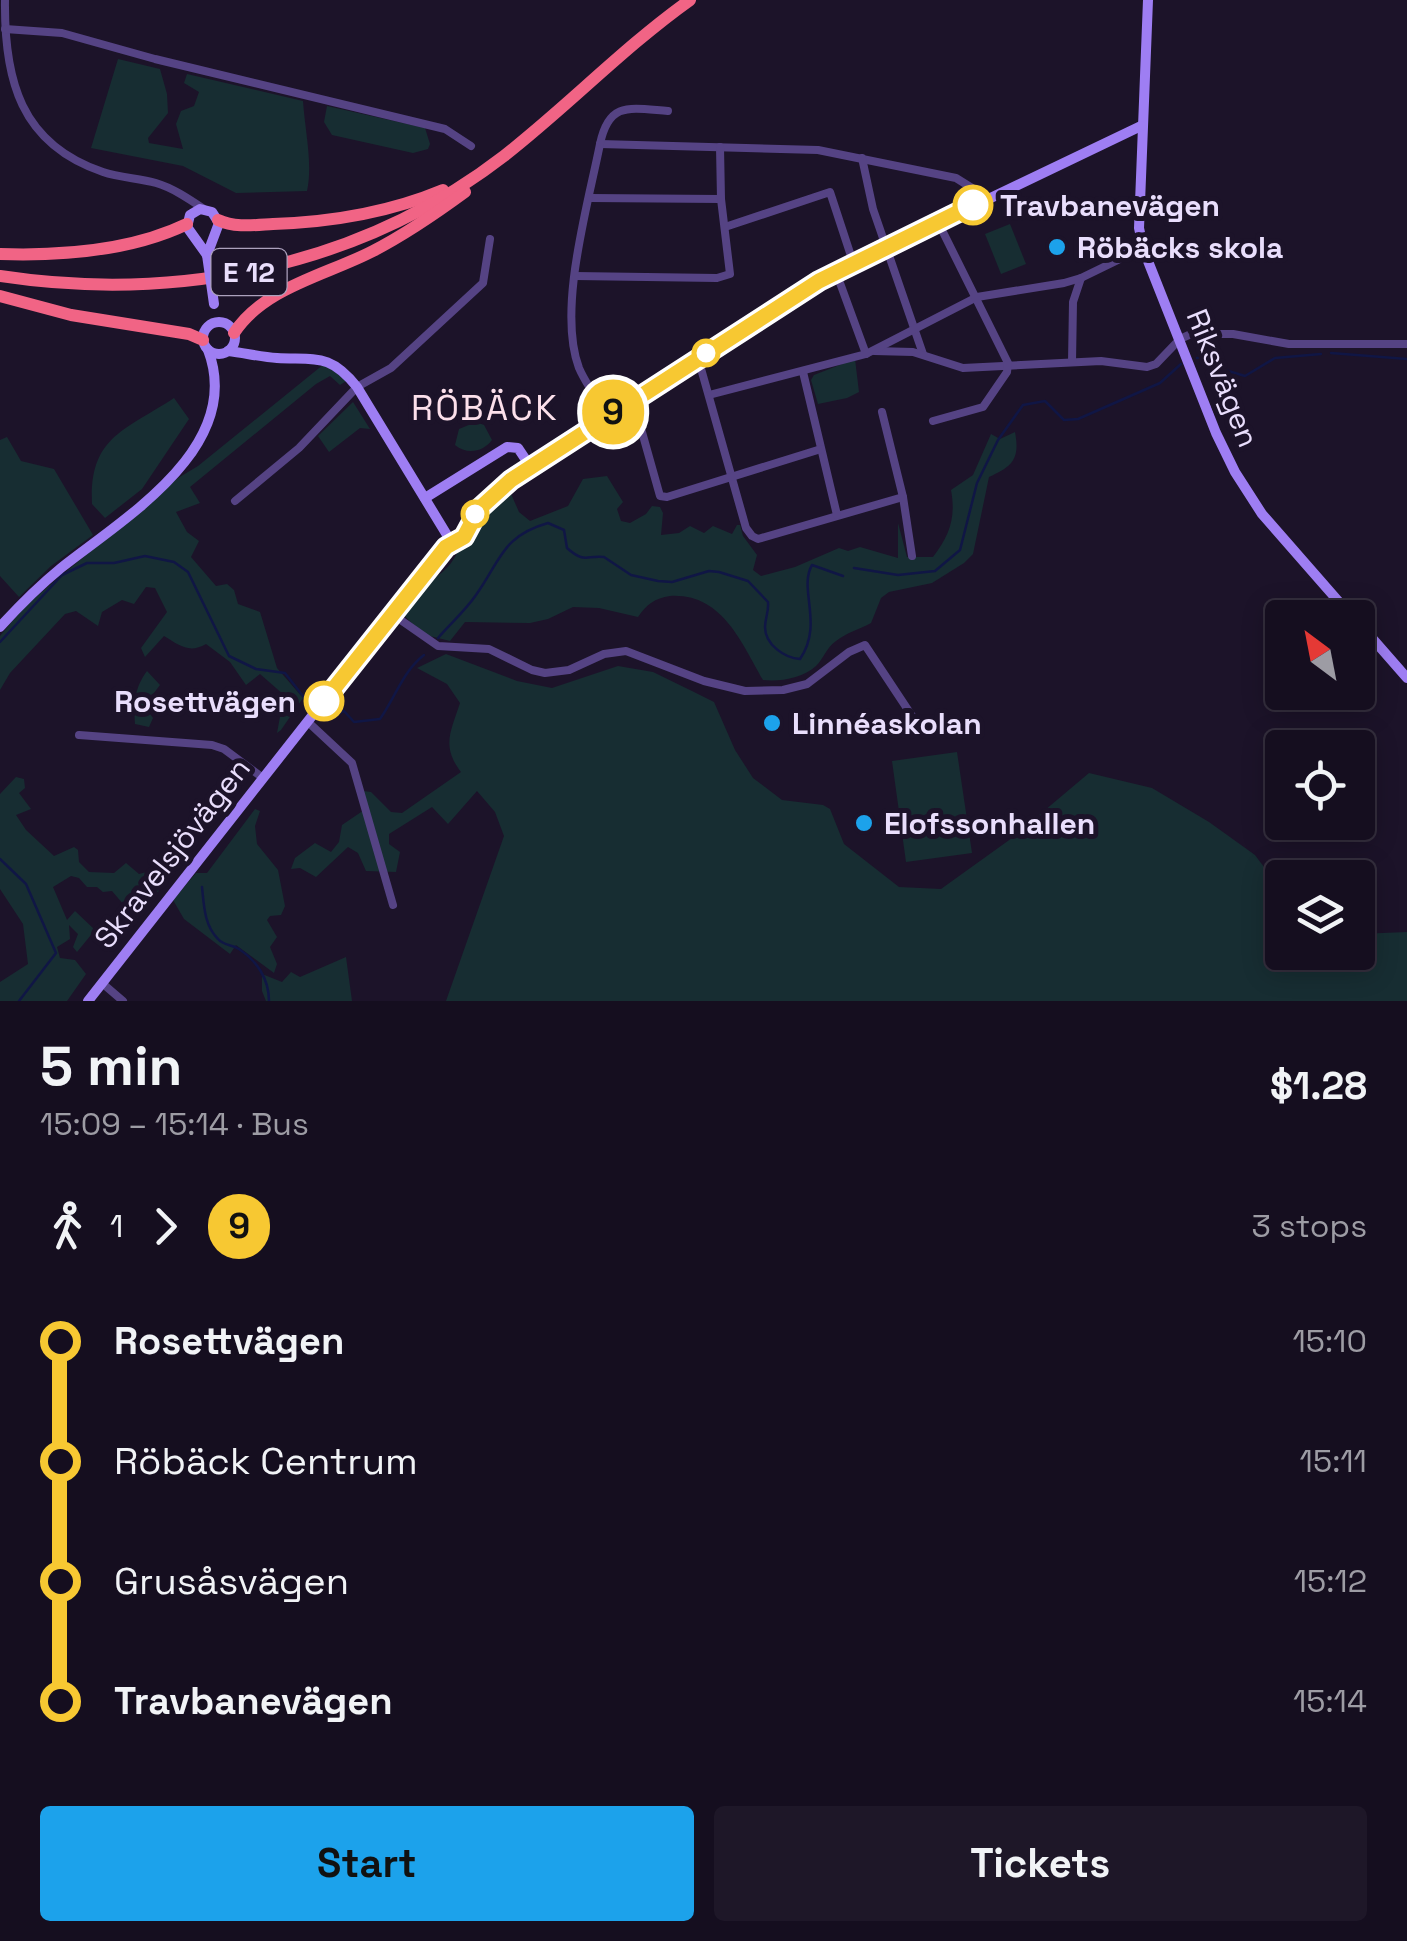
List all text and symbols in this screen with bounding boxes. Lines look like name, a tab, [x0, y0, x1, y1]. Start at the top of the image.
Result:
marker: Travbanevägen	[954, 186, 992, 224]
place label: Travbanevägen	[1000, 186, 1220, 225]
place label: Röbäcks skola	[1077, 228, 1283, 267]
marker: Röbäcks skola	[1046, 236, 1068, 258]
road number: E 12	[212, 249, 286, 295]
street label: Riksvägen	[1178, 303, 1268, 453]
unlabelled marker	[693, 340, 719, 366]
line badge: 9	[580, 380, 646, 444]
district label: RÖBÄCK	[411, 386, 559, 430]
text: 9	[602, 390, 624, 434]
unlabelled marker	[462, 501, 488, 527]
north arrow	[1265, 600, 1375, 710]
map controls	[1265, 600, 1375, 970]
place label: Rosettvägen	[114, 682, 296, 721]
marker: Rosettvägen	[305, 682, 343, 720]
place label: Linnéaskolan	[792, 704, 982, 743]
marker: Linnéaskolan	[761, 712, 783, 734]
button: locate	[1265, 730, 1375, 840]
street label: Skravelsjövägen	[85, 750, 259, 956]
place label: Elofssonhallen	[884, 804, 1095, 843]
marker: Elofssonhallen	[853, 812, 875, 834]
button: layers	[1265, 860, 1375, 970]
text: 5 min	[40, 1031, 182, 1101]
text: $1.28	[1270, 1062, 1367, 1110]
text: 15:09 – 15:14 · Bus	[40, 1104, 309, 1144]
icon: walk	[40, 1199, 95, 1254]
icon: forward	[138, 1199, 193, 1254]
text: 9	[228, 1204, 250, 1248]
text: 1	[110, 1206, 123, 1246]
text: 3 stops	[1252, 1206, 1367, 1246]
text: Rosettvägen	[114, 1317, 344, 1365]
text: 15:10	[1292, 1321, 1367, 1361]
text: Röbäck Centrum	[114, 1437, 418, 1485]
text: 15:11	[1300, 1441, 1367, 1481]
text: Grusåsvägen	[114, 1557, 349, 1605]
text: 15:12	[1294, 1561, 1367, 1601]
text: Travbanevägen	[114, 1677, 393, 1725]
text: 15:14	[1293, 1681, 1367, 1721]
button: Start	[40, 1806, 694, 1921]
button: Tickets	[714, 1806, 1367, 1921]

